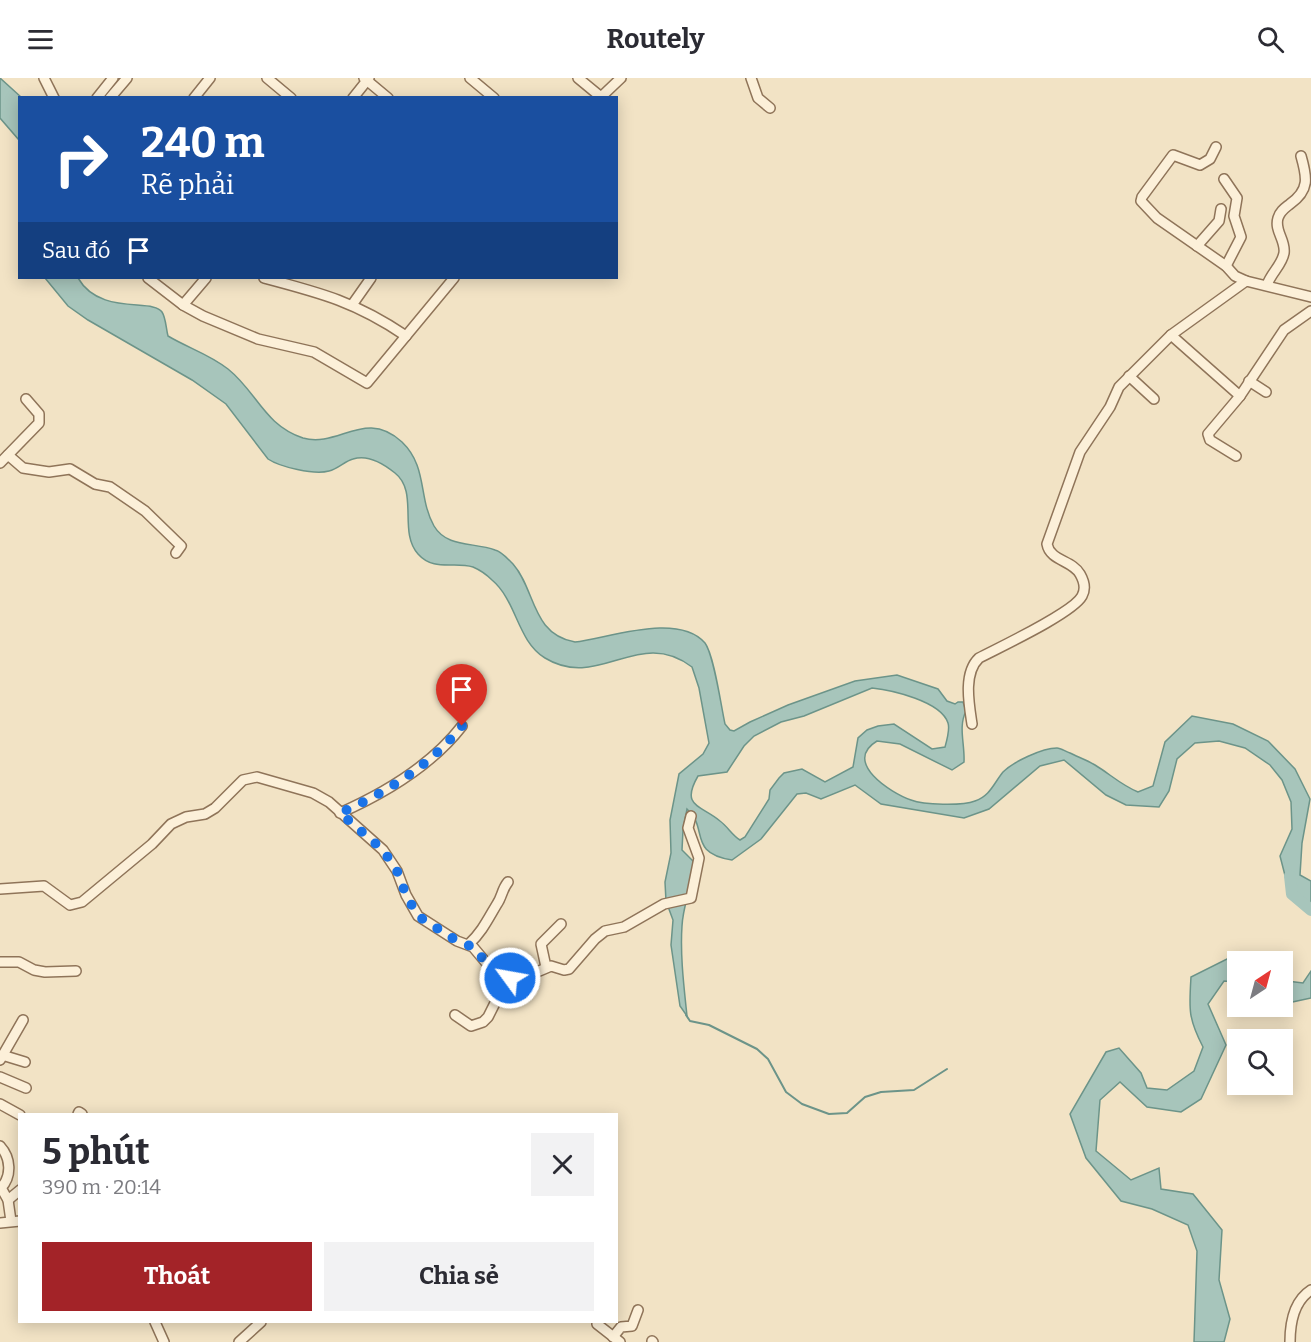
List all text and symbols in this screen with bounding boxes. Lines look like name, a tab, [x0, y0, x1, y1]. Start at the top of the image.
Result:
icon: menu	[24, 23, 57, 56]
text: Routely	[606, 23, 705, 55]
icon: search	[1254, 23, 1287, 56]
text: 240 m	[141, 118, 265, 168]
icon: right	[42, 120, 120, 198]
text: Rẽ phải	[141, 169, 234, 201]
icon: arrive	[122, 234, 155, 267]
text: Sau đó	[42, 237, 110, 264]
pin	[436, 664, 487, 726]
icon: arrive	[445, 673, 478, 706]
position arrow	[478, 946, 542, 1010]
north arrow	[1227, 951, 1293, 1017]
map controls	[1227, 951, 1293, 1095]
button: search	[1227, 1029, 1293, 1095]
text: 5 phút	[42, 1130, 150, 1174]
button: close	[531, 1133, 594, 1196]
text: 390 m · 20:14	[42, 1175, 161, 1199]
button: Thoát	[42, 1242, 312, 1311]
button: Chia sẻ	[324, 1242, 594, 1311]

